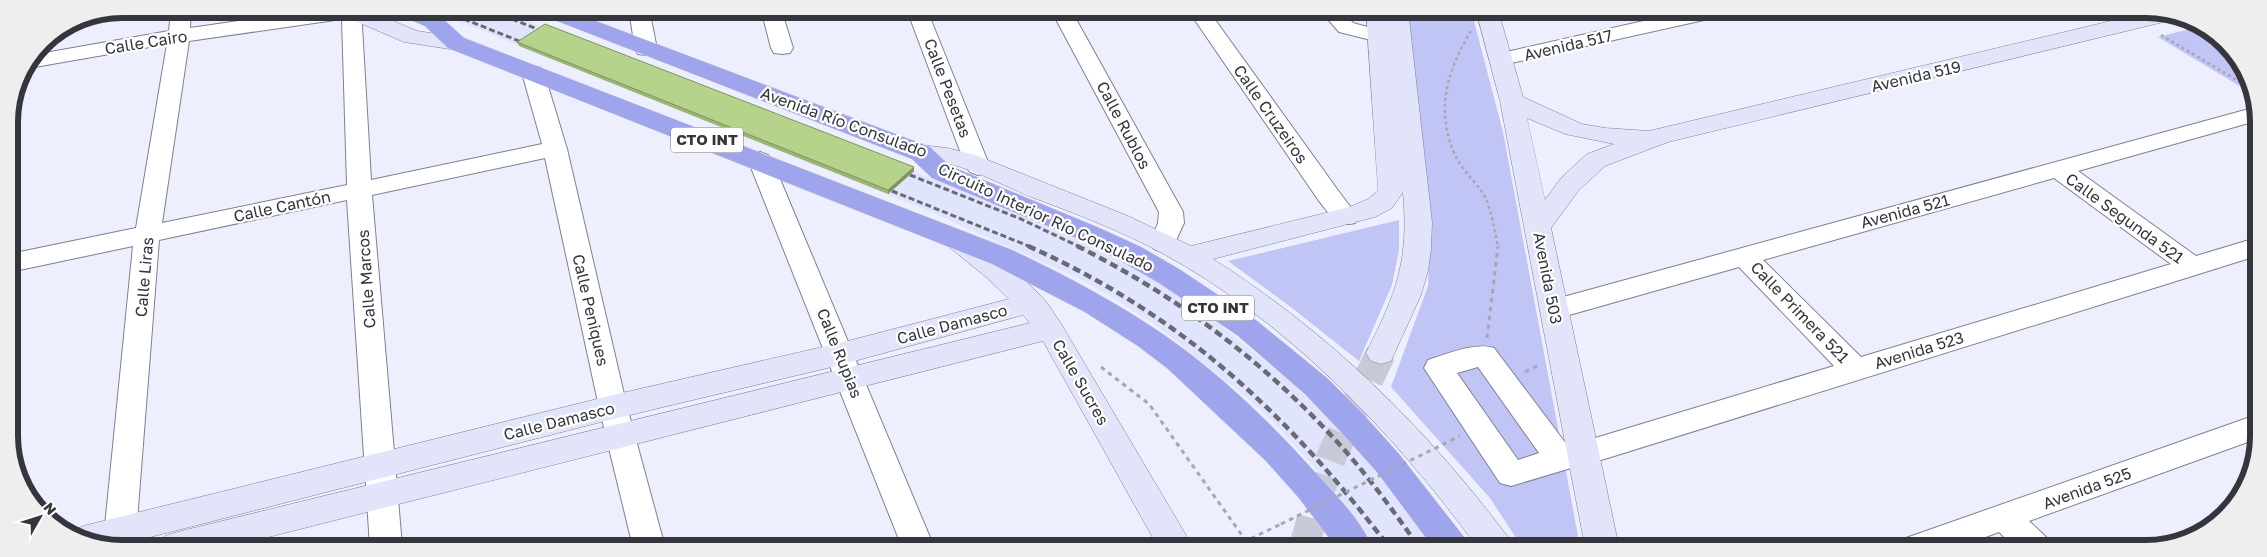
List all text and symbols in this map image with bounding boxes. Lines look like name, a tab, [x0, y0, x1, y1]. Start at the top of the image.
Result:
street label: Avenida 517	[1522, 25, 1614, 65]
street label: Calle Cairo	[103, 26, 189, 58]
street label: Calle Pesetas	[920, 36, 976, 140]
street label: Avenida 519	[1869, 56, 1963, 96]
street label: Calle Cruzeiros	[1230, 61, 1312, 167]
street label: Calle Rublos	[1093, 78, 1155, 172]
street label: Avenida Río Consulado	[758, 83, 930, 161]
road number: CTO INT	[671, 128, 743, 152]
street label: Circuito Interior Río Consulado	[935, 158, 1157, 276]
street label: Calle Segunda 521	[2062, 168, 2188, 268]
street label: Calle Cantón	[232, 186, 332, 226]
street label: Avenida 521	[1858, 190, 1952, 232]
street label: Calle Marcos	[353, 229, 379, 329]
street label: Avenida 503	[1529, 230, 1567, 326]
street label: Calle Liras	[131, 236, 157, 318]
street label: Calle Peniques	[568, 252, 614, 368]
street label: Calle Primera 521	[1747, 257, 1854, 367]
road number: CTO INT	[1182, 296, 1254, 320]
street label: Calle Damasco	[895, 300, 1009, 348]
street label: Calle Rupias	[813, 305, 867, 401]
street label: Avenida 523	[1872, 327, 1966, 373]
street label: Calle Sucres	[1048, 336, 1114, 428]
street label: Calle Damasco	[502, 398, 616, 444]
street label: Avenida 525	[2040, 463, 2134, 513]
north arrow	[15, 492, 65, 542]
text: N	[41, 499, 60, 518]

